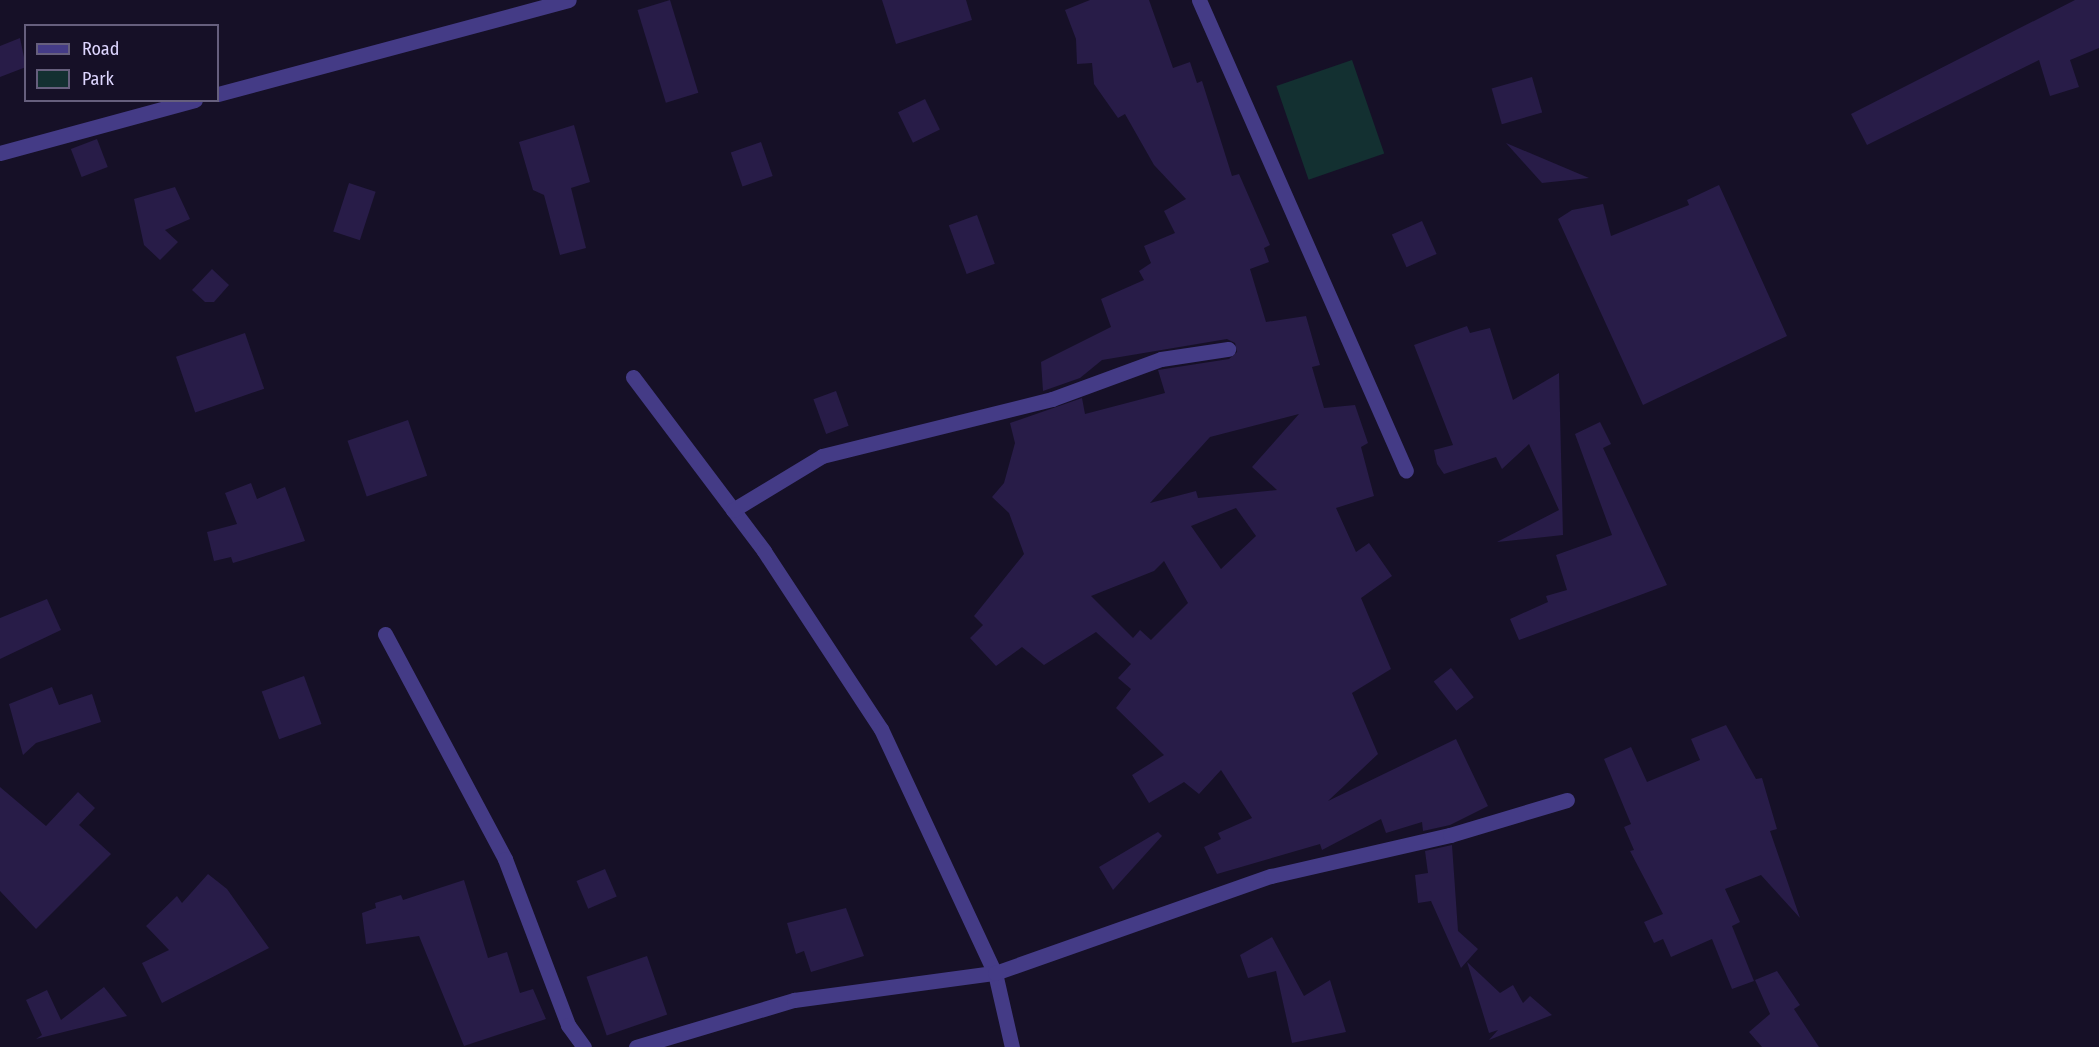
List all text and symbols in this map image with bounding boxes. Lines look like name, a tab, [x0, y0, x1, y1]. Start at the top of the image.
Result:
legend	[24, 24, 219, 102]
text: Road	[82, 38, 119, 60]
text: Park	[82, 68, 114, 90]

